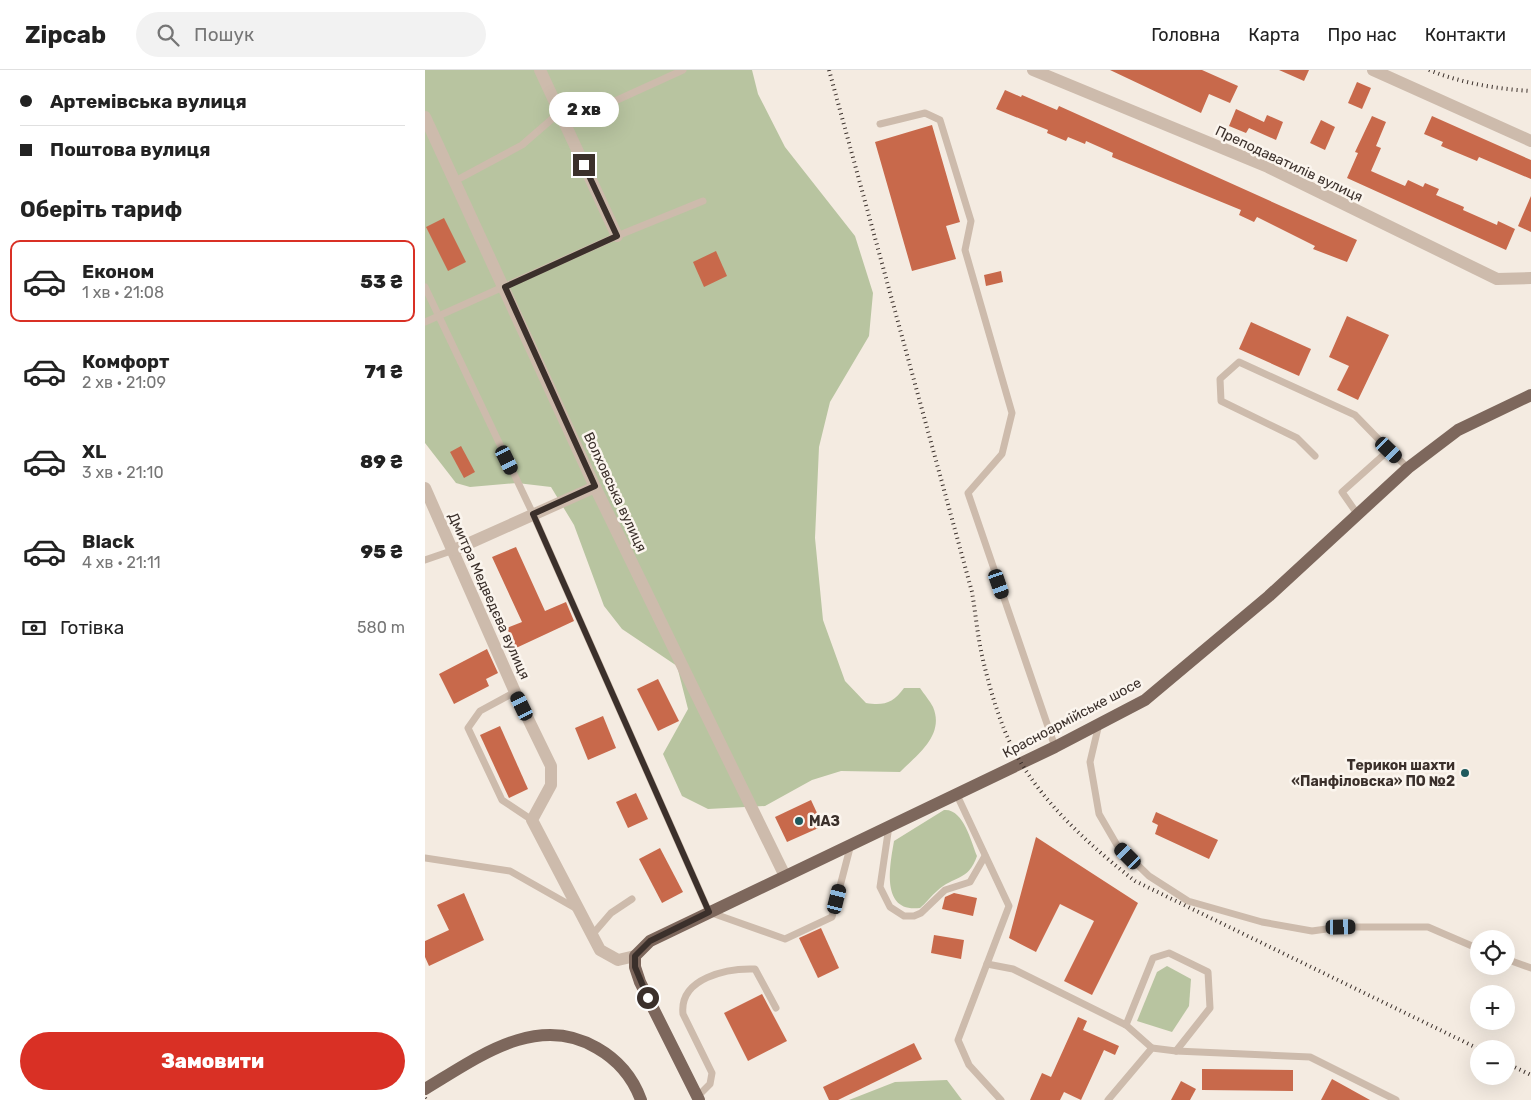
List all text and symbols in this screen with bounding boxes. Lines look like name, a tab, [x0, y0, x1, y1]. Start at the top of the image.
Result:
search box	[136, 12, 486, 57]
text: Zipcab	[25, 21, 106, 49]
icon: search	[154, 21, 182, 49]
text: Пошук	[194, 23, 254, 46]
text: Головна	[1151, 24, 1220, 46]
text: Карта	[1248, 24, 1300, 46]
text: Про нас	[1328, 24, 1397, 46]
text: Контакти	[1425, 24, 1506, 46]
text: Артемівська вулиця	[50, 90, 247, 113]
callout: 2 хв	[549, 92, 619, 128]
text: 2 хв	[567, 100, 601, 119]
street label: Преподаватилів вулиця	[1213, 122, 1365, 206]
text: Поштова вулиця	[50, 138, 210, 161]
route end	[573, 154, 595, 176]
text: Оберіть тариф	[20, 196, 182, 223]
icon: car	[22, 259, 67, 304]
text: Економ	[82, 260, 154, 283]
text: 53 ₴	[360, 270, 403, 293]
text: 1 хв · 21:08	[82, 283, 164, 302]
icon: car	[22, 349, 67, 394]
text: Комфорт	[82, 350, 169, 373]
text: 71 ₴	[364, 360, 403, 383]
text: 2 хв · 21:09	[82, 373, 166, 392]
street label: Волховська вулиця	[580, 429, 650, 555]
car	[1373, 434, 1405, 466]
icon: car	[22, 439, 67, 484]
text: XL	[82, 440, 106, 463]
car	[493, 443, 520, 477]
text: 89 ₴	[360, 450, 403, 473]
text: 3 хв · 21:10	[82, 463, 164, 482]
street label: Дмитра Медведєва вулиця	[444, 510, 534, 682]
icon: car	[22, 529, 67, 574]
text: Black	[82, 530, 134, 553]
text: 95 ₴	[361, 540, 403, 563]
text: 4 хв · 21:11	[82, 553, 161, 572]
car	[987, 567, 1010, 601]
icon: cash	[20, 614, 48, 642]
text: Готівка	[60, 616, 124, 639]
text: 580 m	[357, 618, 405, 637]
street label: Красноармійське шосе	[1000, 674, 1144, 762]
car	[508, 689, 535, 723]
place label: Терикон шахти «Панфiловска» ПО №2	[1291, 757, 1455, 790]
marker: Терикон шахти «Панфiловска» ПО №2	[1459, 767, 1471, 779]
place label: МАЗ	[809, 813, 840, 830]
marker: МАЗ	[793, 815, 805, 827]
car	[1112, 840, 1143, 872]
car	[826, 883, 847, 915]
car	[1325, 919, 1356, 935]
map controls	[1470, 930, 1515, 1085]
button: locate	[1470, 930, 1515, 975]
button: +	[1470, 985, 1515, 1030]
route start	[637, 987, 659, 1009]
button: Замовити	[20, 1032, 405, 1090]
button: −	[1470, 1040, 1515, 1085]

